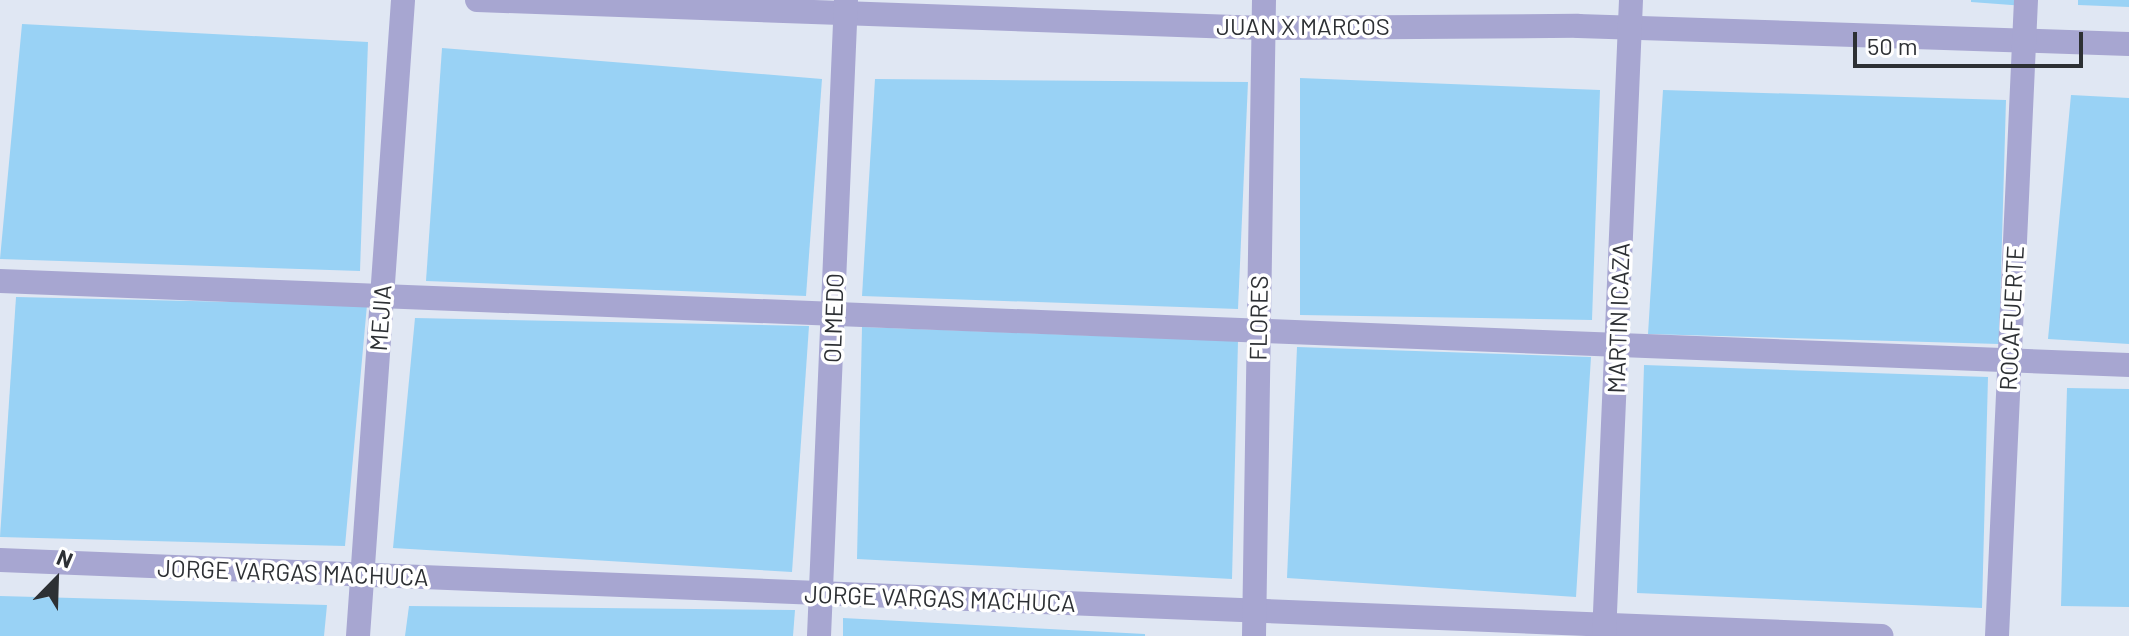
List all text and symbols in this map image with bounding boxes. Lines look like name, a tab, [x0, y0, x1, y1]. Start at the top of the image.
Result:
street label: JUAN X MARCOS	[1216, 12, 1390, 40]
scale bar	[1857, 16, 2087, 66]
text: 50 m	[1867, 31, 1918, 60]
street label: MARTIN ICAZA	[1601, 242, 1635, 394]
street label: ROCAFUERTE	[1993, 245, 2029, 391]
street label: OLMEDO	[817, 273, 849, 363]
street label: FLORES	[1243, 275, 1273, 361]
street label: MEJIA	[363, 284, 397, 352]
north arrow	[16, 540, 96, 620]
text: N	[54, 543, 77, 573]
street label: JORGE VARGAS MACHUCA	[157, 553, 429, 591]
street label: JORGE VARGAS MACHUCA	[804, 579, 1076, 617]

